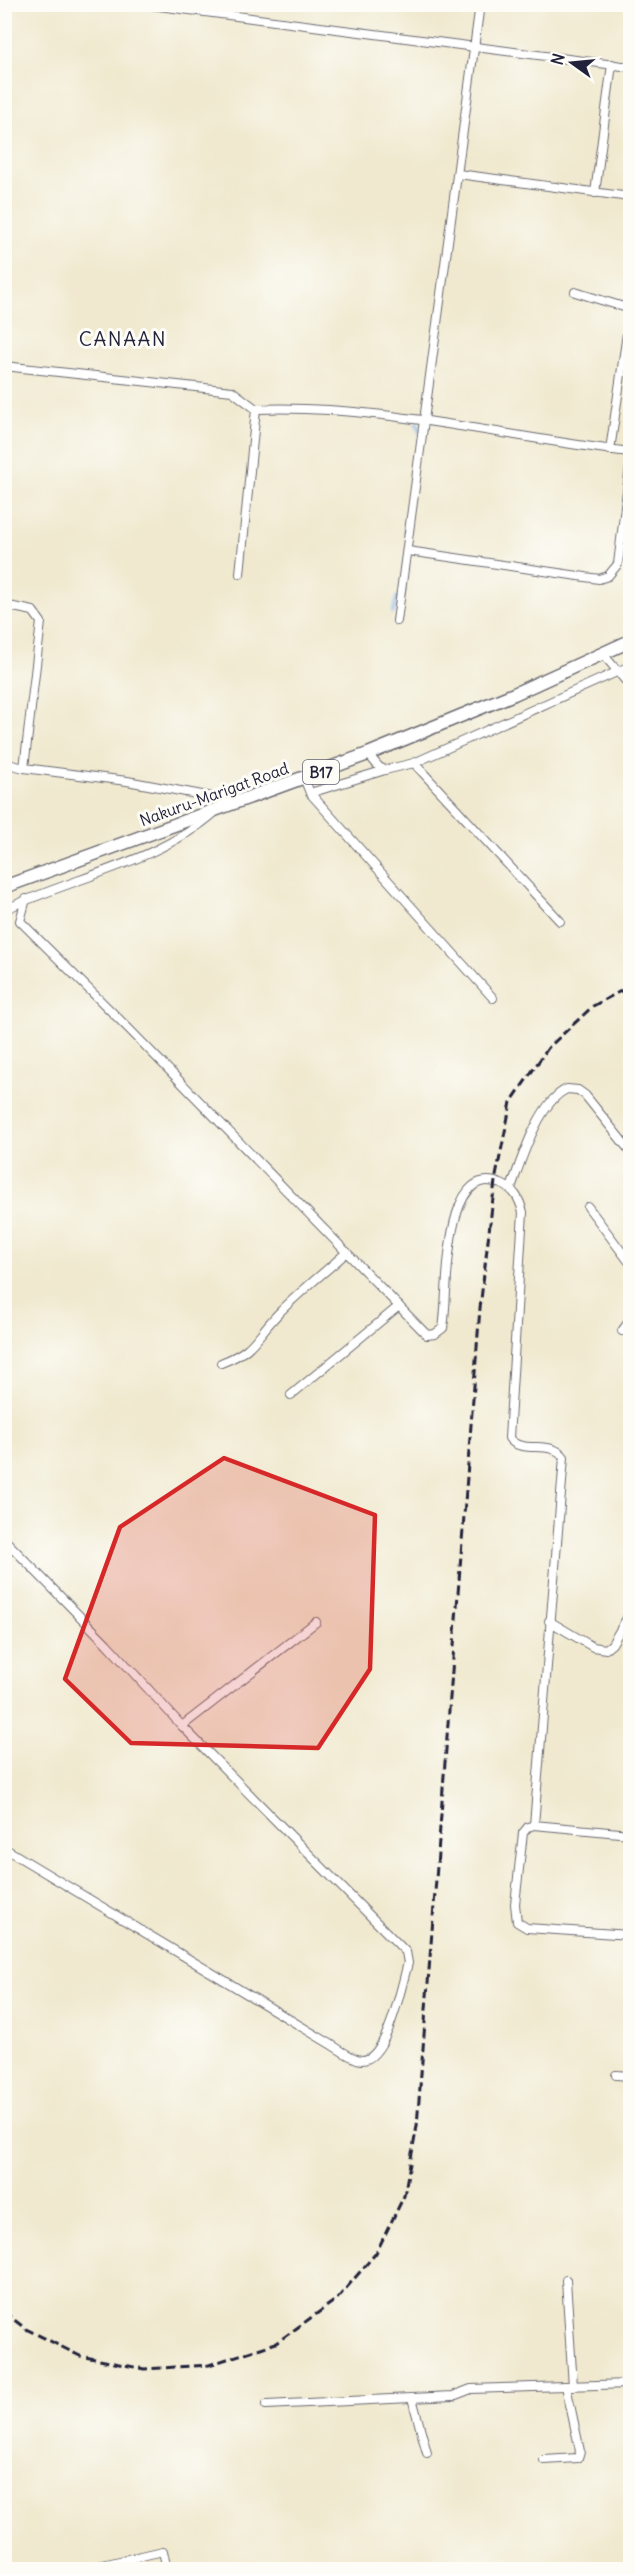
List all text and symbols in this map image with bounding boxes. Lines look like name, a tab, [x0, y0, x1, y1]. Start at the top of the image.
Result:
north arrow	[542, 33, 602, 93]
text: N	[546, 51, 569, 67]
district label: CANAAN	[79, 326, 167, 351]
street label: Nakuru-Marigat Road	[137, 758, 291, 830]
road number: B17	[303, 760, 339, 784]

